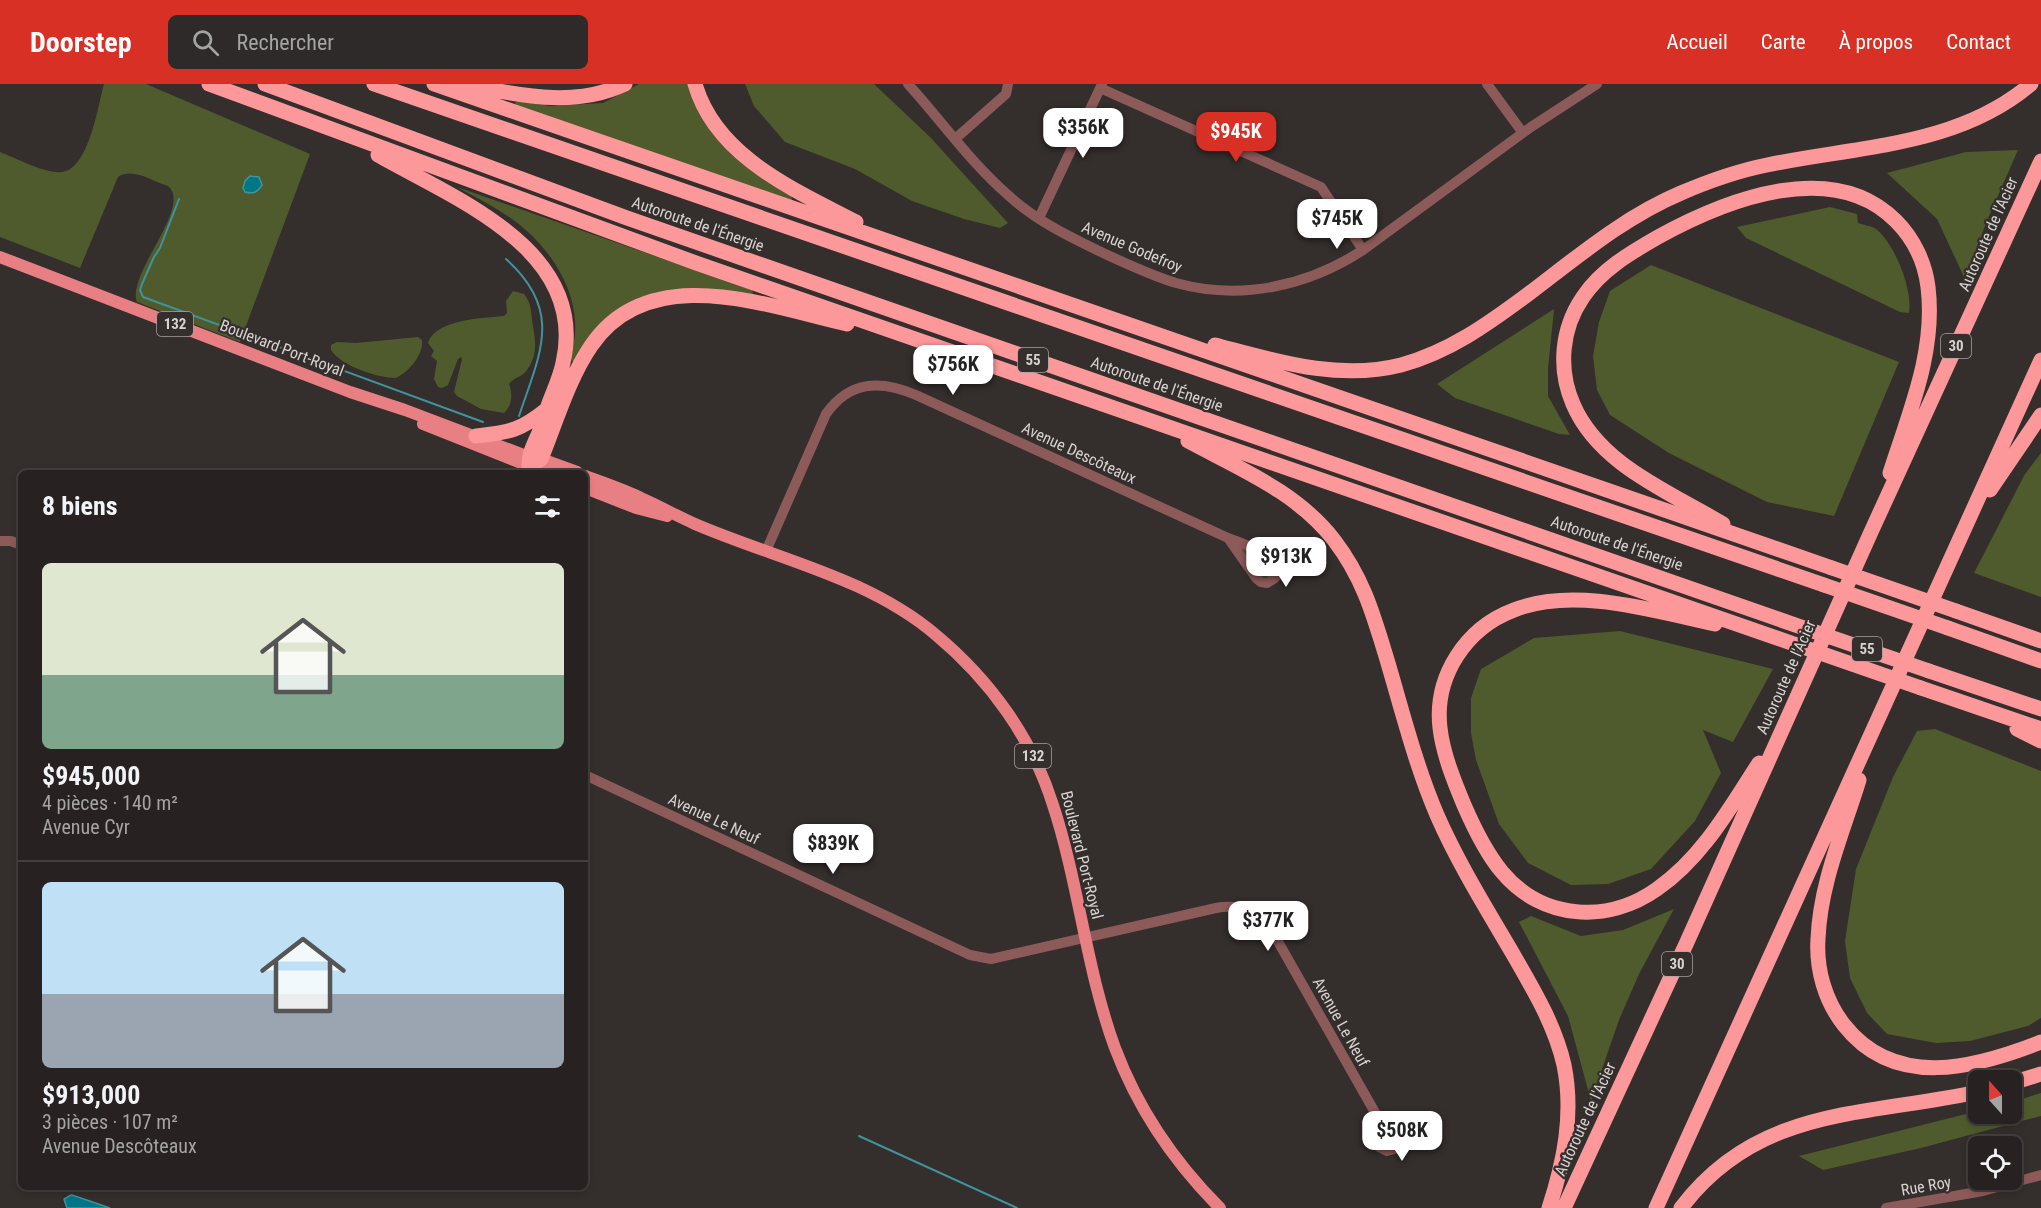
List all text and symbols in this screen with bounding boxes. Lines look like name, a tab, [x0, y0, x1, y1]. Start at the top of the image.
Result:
search box	[168, 15, 588, 69]
text: Doorstep	[30, 26, 132, 59]
icon: search	[189, 26, 222, 59]
text: Rechercher	[237, 30, 334, 55]
text: Accueil	[1667, 30, 1728, 54]
text: Carte	[1761, 30, 1806, 54]
text: À propos	[1839, 30, 1913, 54]
text: Contact	[1946, 30, 2011, 54]
pin: $356K	[1041, 108, 1125, 159]
pin: $945K	[1194, 112, 1278, 163]
text: $356K	[1057, 115, 1109, 139]
text: $945K	[1210, 119, 1262, 143]
street label: Autoroute de l'Acier	[1954, 174, 2022, 294]
street label: Autoroute de l'Énergie	[629, 192, 767, 256]
pin: $745K	[1295, 199, 1379, 250]
text: $745K	[1311, 206, 1363, 230]
street label: Avenue Godefroy	[1079, 217, 1185, 277]
road number: 132	[157, 312, 193, 336]
street label: Boulevard Port-Royal	[217, 316, 347, 380]
road number: 30	[1941, 334, 1971, 358]
pin: $756K	[911, 345, 995, 396]
road number: 55	[1018, 348, 1048, 372]
text: $756K	[927, 352, 979, 376]
street label: Autoroute de l'Énergie	[1088, 352, 1226, 416]
street label: Avenue Descôteaux	[1019, 418, 1139, 488]
icon: filters	[531, 490, 564, 523]
text: 8 biens	[42, 491, 118, 521]
street label: Autoroute de l'Énergie	[1548, 511, 1686, 575]
pin: $913K	[1244, 537, 1328, 588]
text: $913K	[1260, 544, 1312, 568]
icon: home	[249, 602, 357, 710]
street label: Autoroute de l'Acier	[1752, 617, 1820, 737]
road number: 55	[1852, 637, 1882, 661]
road number: 132	[1015, 744, 1051, 768]
text: $945,000	[42, 761, 140, 791]
street label: Boulevard Port-Royal	[1057, 789, 1107, 921]
street label: Avenue Le Neuf	[665, 790, 763, 848]
text: 4 pièces · 140 m²	[42, 791, 178, 815]
text: Avenue Cyr	[42, 815, 130, 839]
pin: $839K	[791, 824, 875, 875]
text: $839K	[807, 831, 859, 855]
pin: $377K	[1226, 901, 1310, 952]
text: $377K	[1242, 908, 1294, 932]
icon: home	[249, 921, 357, 1029]
road number: 30	[1662, 952, 1692, 976]
street label: Avenue Le Neuf	[1309, 974, 1373, 1070]
street label: Autoroute de l'Acier	[1550, 1059, 1620, 1179]
north arrow	[1968, 1070, 2022, 1124]
map controls	[1968, 1070, 2022, 1190]
text: $913,000	[42, 1080, 140, 1110]
text: 3 pièces · 107 m²	[42, 1110, 178, 1134]
pin: $508K	[1360, 1111, 1444, 1162]
text: $508K	[1376, 1118, 1428, 1142]
text: Avenue Descôteaux	[42, 1134, 197, 1158]
button: locate	[1968, 1136, 2022, 1190]
street label: Rue Roy	[1899, 1172, 1953, 1200]

